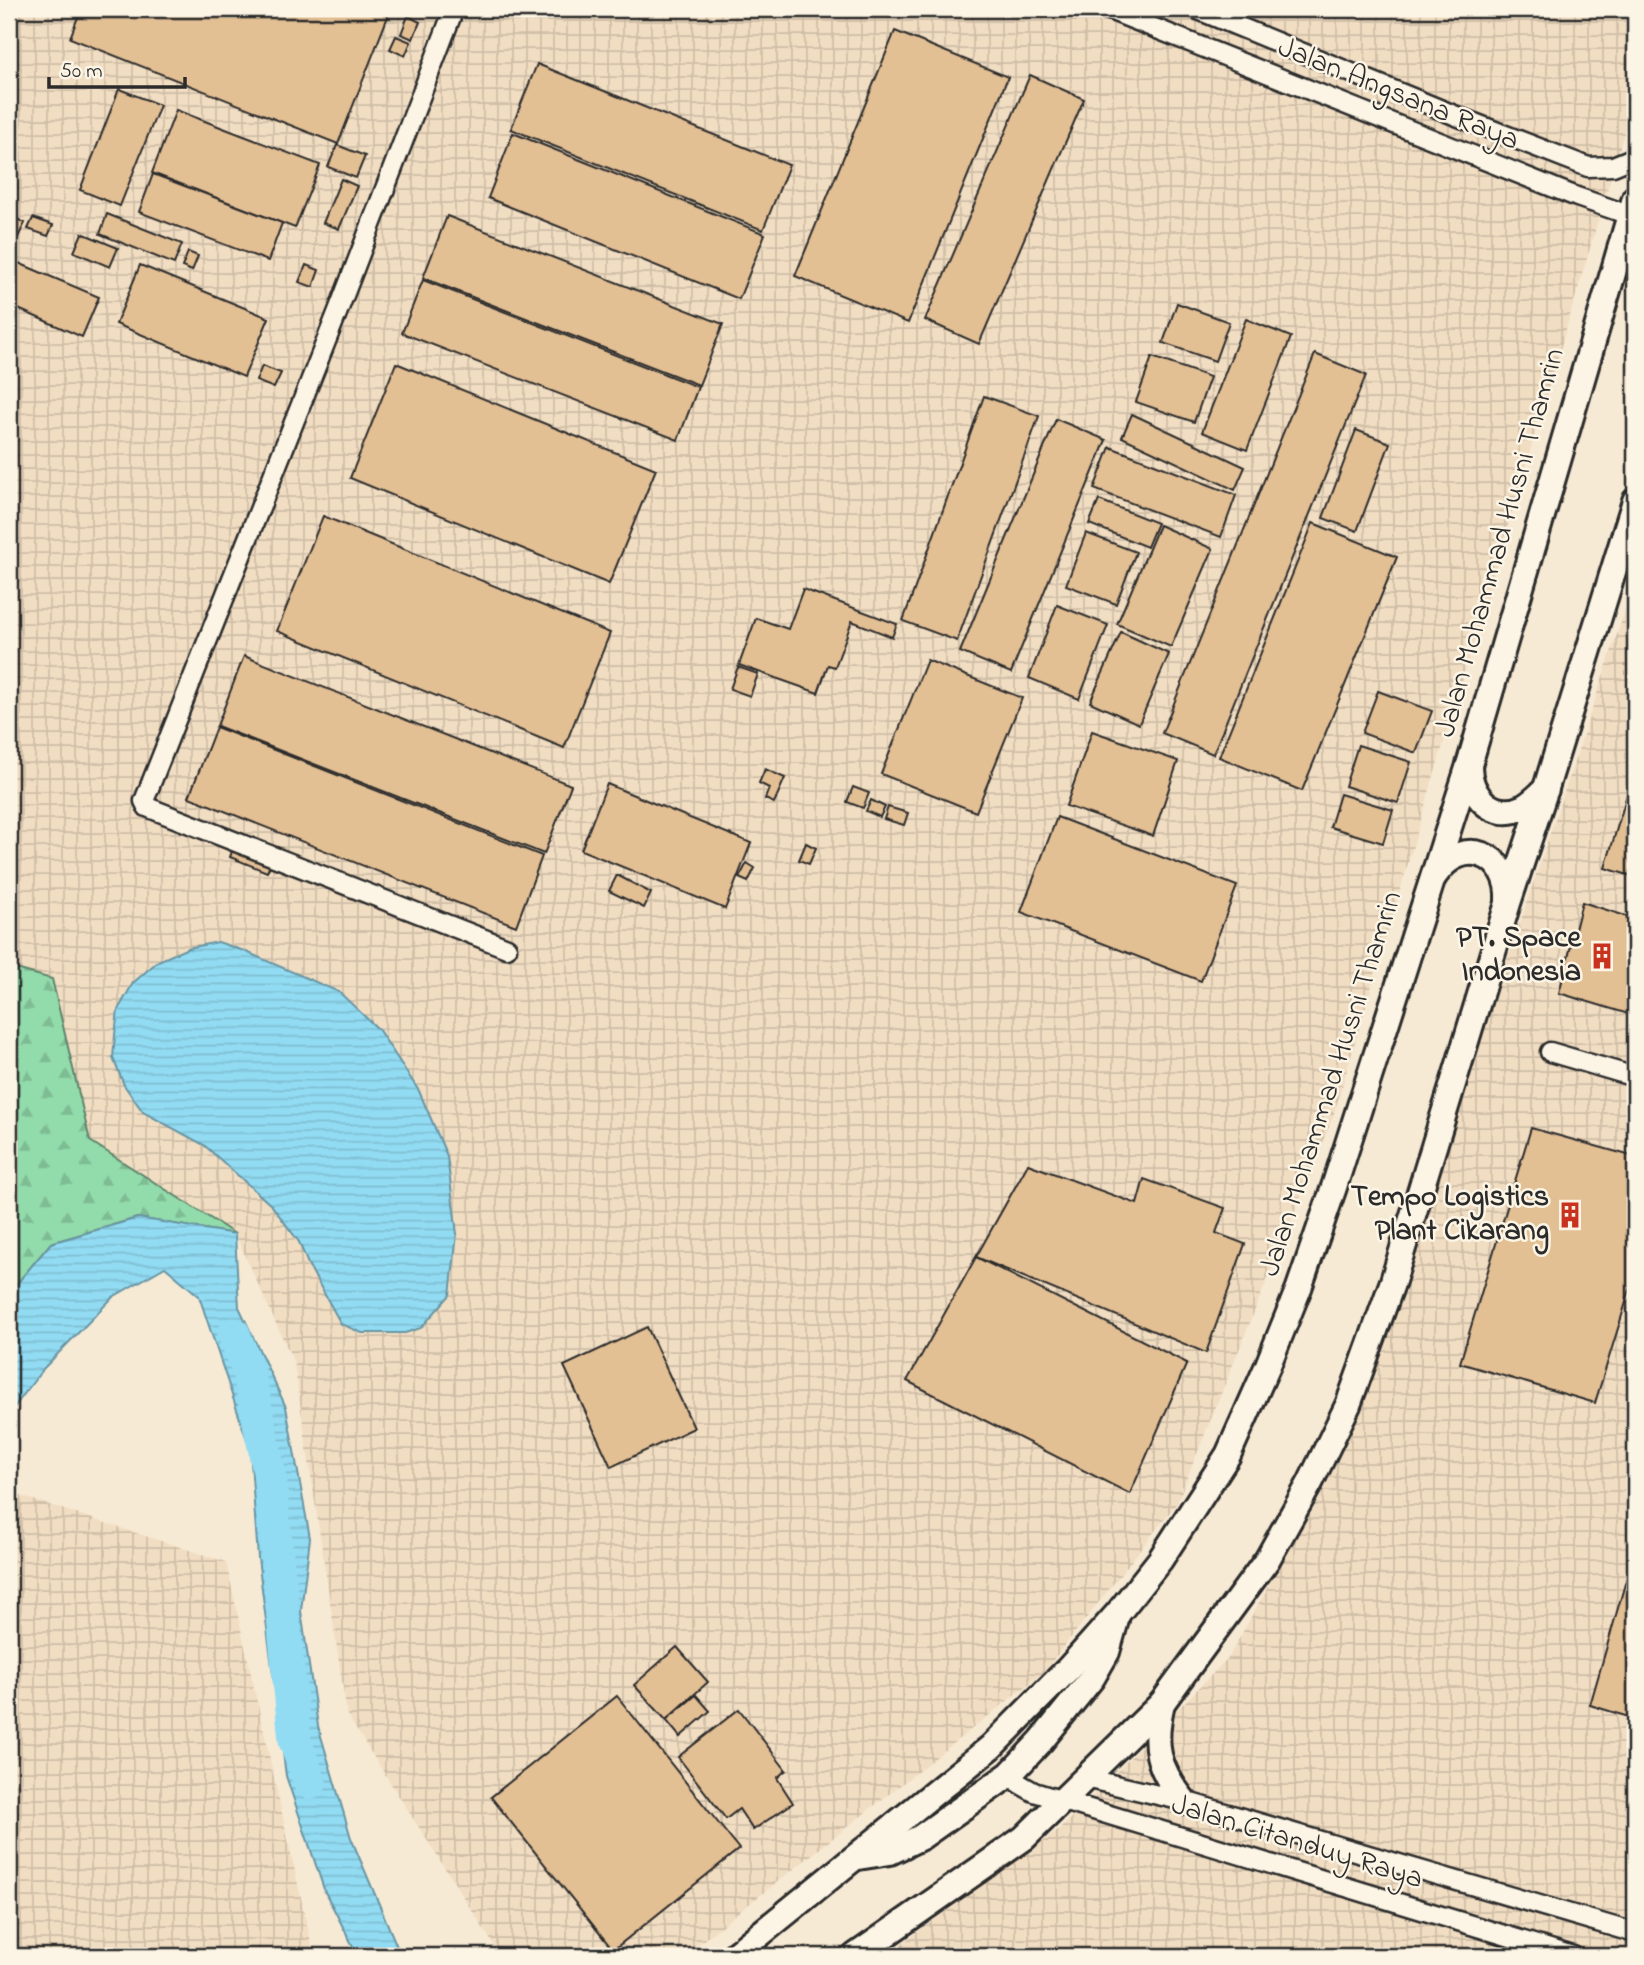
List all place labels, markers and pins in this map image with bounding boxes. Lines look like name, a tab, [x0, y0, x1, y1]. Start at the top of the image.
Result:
place label: PT. Space Indonesia	[1456, 917, 1583, 995]
building icon: PT. Space Indonesia	[1587, 941, 1617, 971]
place label: Tempo Logistics Plant Cikarang	[1351, 1176, 1549, 1255]
building icon: Tempo Logistics Plant Cikarang	[1555, 1200, 1585, 1230]

